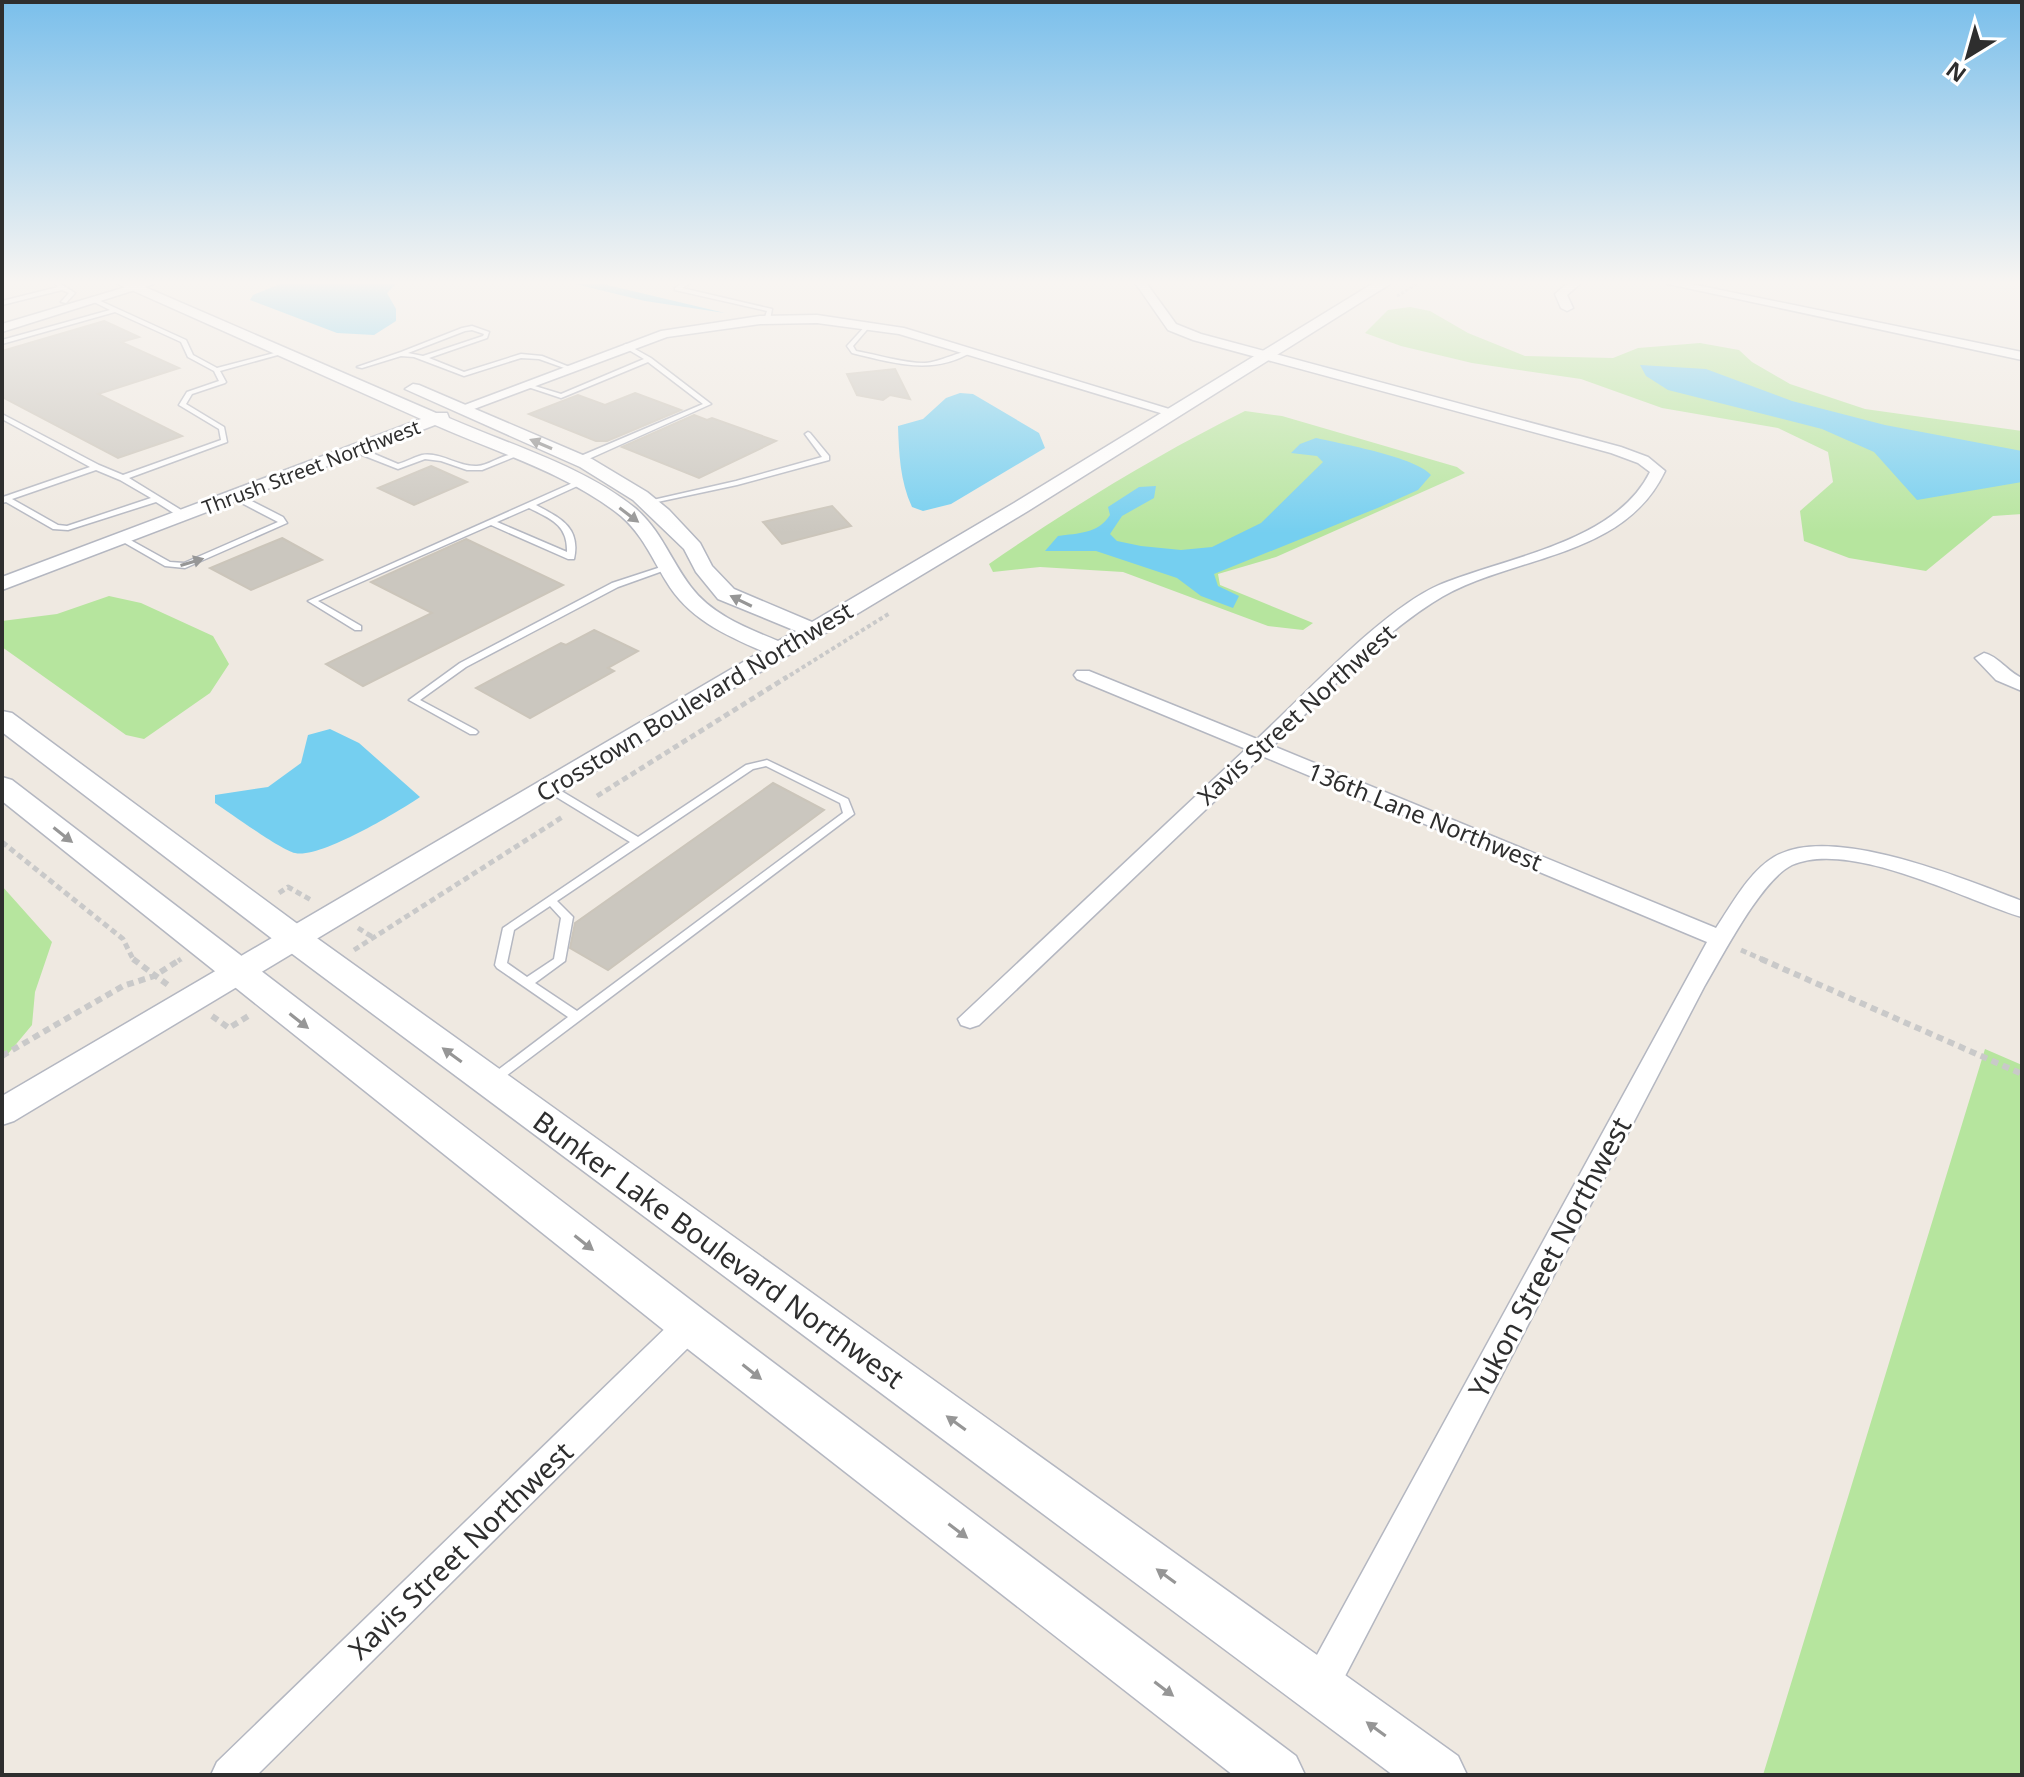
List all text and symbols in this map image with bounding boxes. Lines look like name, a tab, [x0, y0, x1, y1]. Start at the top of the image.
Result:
north arrow	[1928, 16, 2008, 96]
text: N	[1939, 55, 1972, 90]
street label: Thrush Street Northwest	[198, 413, 424, 521]
one-way arrow	[529, 437, 553, 450]
one-way arrow	[618, 507, 640, 523]
one-way arrow	[181, 555, 205, 568]
street label: Crosstown Boulevard Northwest	[530, 593, 859, 809]
one-way arrow	[729, 594, 753, 608]
street label: Xavis Street Northwest	[1190, 616, 1402, 812]
street label: 136th Lane Northwest	[1303, 754, 1548, 878]
one-way arrow	[53, 826, 73, 843]
one-way arrow	[289, 1013, 309, 1029]
one-way arrow	[442, 1047, 463, 1063]
street label: Bunker Lake Boulevard Northwest	[526, 1101, 912, 1397]
street label: Yukon Street Northwest	[1459, 1110, 1639, 1404]
one-way arrow	[574, 1234, 594, 1250]
one-way arrow	[741, 1364, 762, 1380]
one-way arrow	[946, 1415, 967, 1431]
street label: Xavis Street Northwest	[340, 1433, 580, 1667]
one-way arrow	[948, 1522, 968, 1538]
one-way arrow	[1156, 1569, 1177, 1584]
one-way arrow	[1154, 1680, 1174, 1696]
one-way arrow	[1366, 1722, 1387, 1737]

